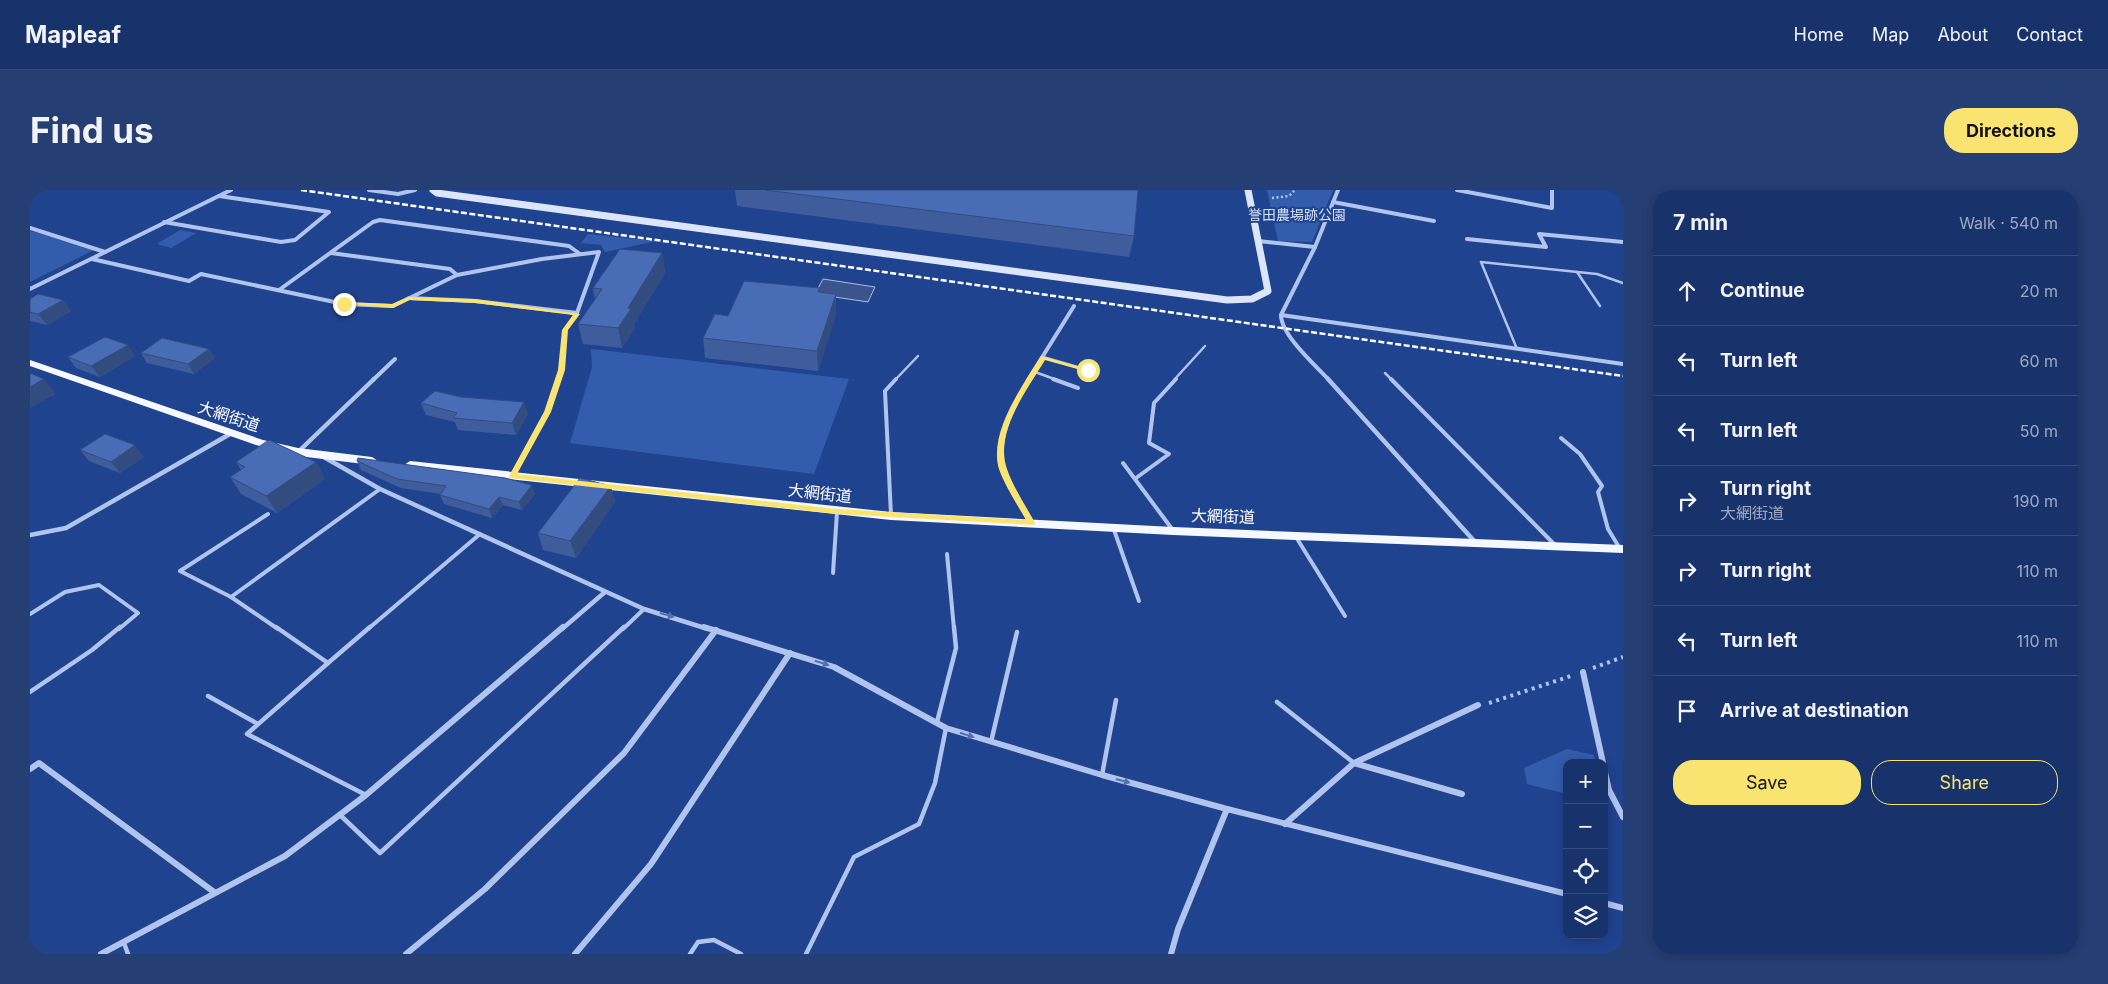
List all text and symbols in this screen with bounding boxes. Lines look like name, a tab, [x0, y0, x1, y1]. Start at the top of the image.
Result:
text: Mapleaf	[25, 20, 121, 49]
text: Home	[1794, 24, 1844, 45]
text: Map	[1872, 24, 1909, 45]
text: About	[1937, 24, 1988, 45]
text: Contact	[2016, 24, 2083, 45]
button: Directions	[1944, 108, 2078, 153]
text: Find us	[30, 109, 154, 151]
park label: 誉田農場跡公園	[1248, 206, 1346, 223]
text: 7 min	[1673, 210, 1728, 235]
text: Walk · 540 m	[1959, 213, 2058, 233]
icon: ahead	[1673, 277, 1701, 305]
text: Continue	[1720, 279, 1805, 302]
text: 20 m	[2020, 281, 2058, 301]
route end	[333, 293, 356, 316]
icon: left	[1673, 347, 1701, 375]
text: Turn left	[1720, 349, 1798, 372]
text: 60 m	[2019, 351, 2058, 371]
route start	[1077, 359, 1100, 382]
street label: 大網街道	[195, 397, 263, 435]
icon: left	[1673, 417, 1701, 445]
text: Turn left	[1720, 419, 1798, 442]
text: 50 m	[2020, 421, 2058, 441]
text: Turn right	[1720, 477, 1811, 500]
street label: 大網街道	[787, 480, 853, 506]
icon: right	[1673, 487, 1701, 515]
text: 190 m	[2013, 491, 2058, 511]
text: 大網街道	[1720, 503, 1784, 523]
street label: 大網街道	[1191, 505, 1255, 527]
icon: right	[1673, 557, 1701, 585]
text: Turn right	[1720, 559, 1811, 582]
text: 110 m	[2016, 561, 2058, 581]
one-way arrow	[659, 612, 674, 620]
icon: left	[1673, 627, 1701, 655]
text: Turn left	[1720, 629, 1798, 652]
text: 110 m	[2016, 631, 2058, 651]
one-way arrow	[815, 660, 830, 668]
icon: arrive	[1673, 697, 1701, 725]
text: Arrive at destination	[1720, 699, 1909, 722]
one-way arrow	[960, 731, 975, 739]
map controls	[1563, 759, 1608, 939]
button: +	[1563, 759, 1608, 804]
button: Save	[1673, 760, 1861, 805]
button: Share	[1871, 760, 2058, 805]
one-way arrow	[1115, 777, 1131, 785]
button: −	[1563, 804, 1608, 849]
button: locate	[1563, 849, 1608, 894]
button: layers	[1563, 894, 1608, 939]

